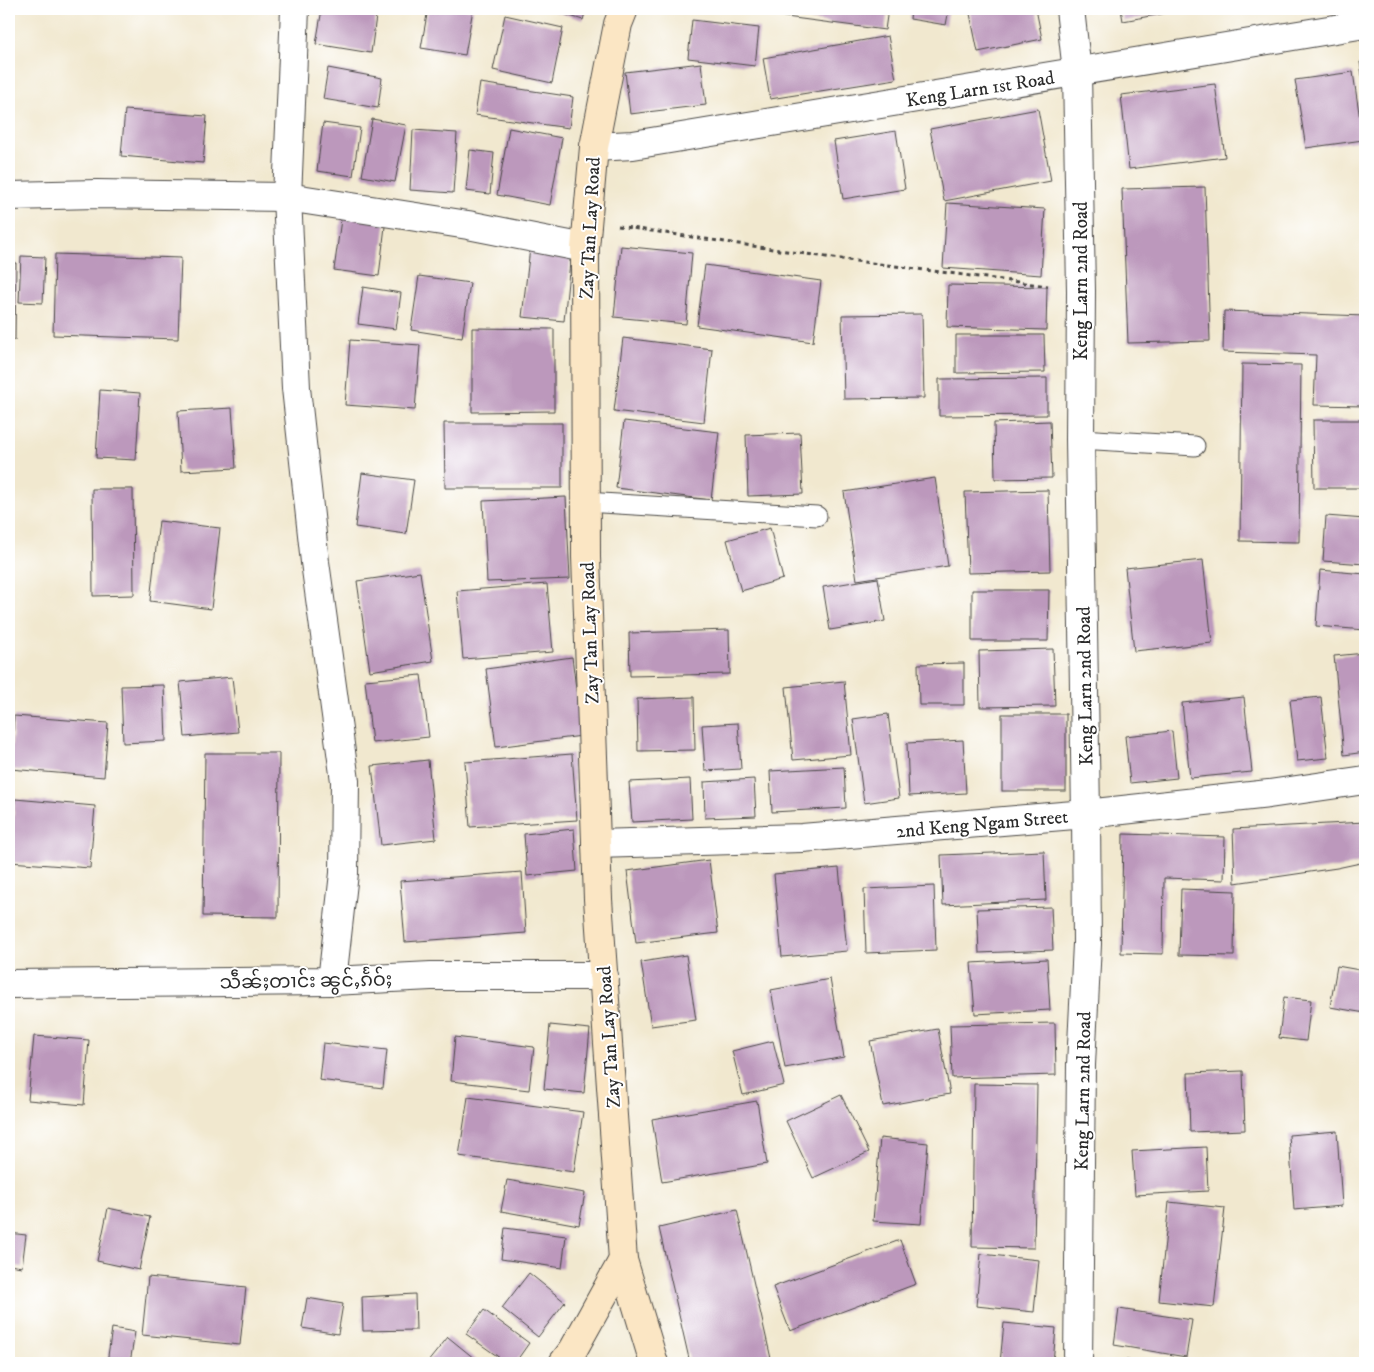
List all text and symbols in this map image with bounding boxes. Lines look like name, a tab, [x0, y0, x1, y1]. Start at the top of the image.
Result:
street label: Keng Larn 1st Road	[904, 66, 1057, 113]
street label: Zay Tan Lay Road	[575, 156, 606, 300]
street label: Keng Larn 2nd Road	[1070, 201, 1093, 361]
street label: Zay Tan Lay Road	[577, 561, 604, 704]
street label: Keng Larn 2nd Road	[1073, 606, 1098, 766]
street label: 2nd Keng Ngam Street	[895, 806, 1069, 843]
street label: သဵၼ်ႈတၢင်း ၼွင်ႇၵႅဝ်ႈ	[219, 964, 393, 998]
street label: Zay Tan Lay Road	[593, 965, 626, 1109]
street label: Keng Larn 2nd Road	[1071, 1011, 1096, 1171]

